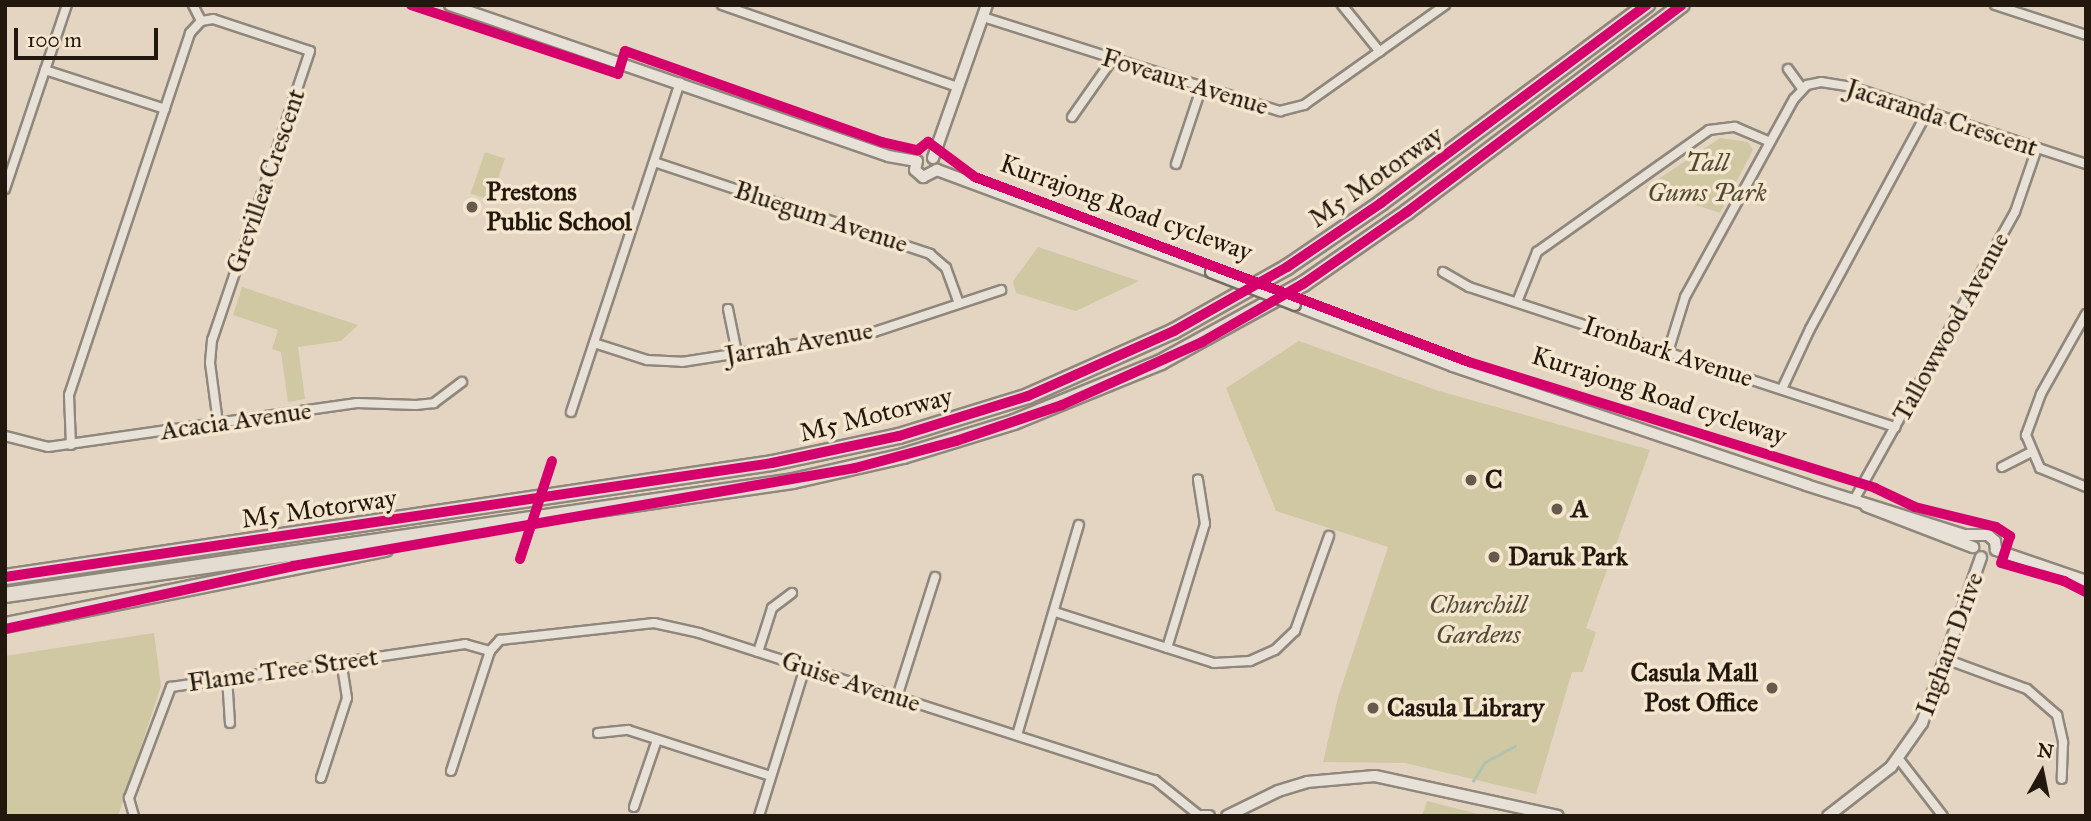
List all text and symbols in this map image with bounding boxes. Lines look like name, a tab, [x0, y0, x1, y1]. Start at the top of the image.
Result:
scale bar	[18, 14, 161, 58]
text: 100 m	[27, 27, 82, 53]
street label: Foveaux Avenue	[1098, 42, 1272, 122]
street label: Jacaranda Crescent	[1842, 72, 2042, 164]
street label: Grevillea Crescent	[220, 85, 312, 277]
street label: M5 Motorway	[1303, 119, 1449, 235]
park label: Tall Gums Park	[1647, 147, 1767, 208]
street label: Kurrajong Road cycleway	[996, 148, 1256, 268]
street label: Bluegum Avenue	[730, 174, 912, 260]
place label: Prestons Public School	[486, 176, 632, 238]
marker: Prestons Public School	[464, 199, 480, 215]
street label: Tallowwood Avenue	[1886, 227, 2016, 427]
street label: Ironbark Avenue	[1579, 310, 1757, 394]
street label: Jarrah Avenue	[723, 315, 875, 371]
street label: Kurrajong Road cycleway	[1528, 340, 1790, 452]
street label: M5 Motorway	[796, 381, 956, 449]
street label: Acacia Avenue	[159, 395, 313, 447]
place label: C	[1485, 464, 1503, 496]
marker: C	[1463, 472, 1479, 488]
street label: M5 Motorway	[239, 483, 399, 535]
place label: A	[1571, 493, 1589, 525]
marker: A	[1549, 501, 1565, 517]
place label: Daruk Park	[1508, 541, 1628, 573]
marker: Daruk Park	[1486, 549, 1502, 565]
street label: Ingham Drive	[1910, 568, 1990, 720]
park label: Churchill Gardens	[1429, 589, 1527, 650]
street label: Flame Tree Street	[186, 641, 380, 699]
street label: Guise Avenue	[778, 645, 924, 719]
place label: Casula Mall Post Office	[1631, 657, 1758, 718]
marker: Casula Mall Post Office	[1764, 680, 1780, 696]
place label: Casula Library	[1387, 692, 1544, 724]
marker: Casula Library	[1365, 700, 1381, 716]
north arrow	[2007, 737, 2077, 807]
text: N	[2036, 738, 2055, 763]

